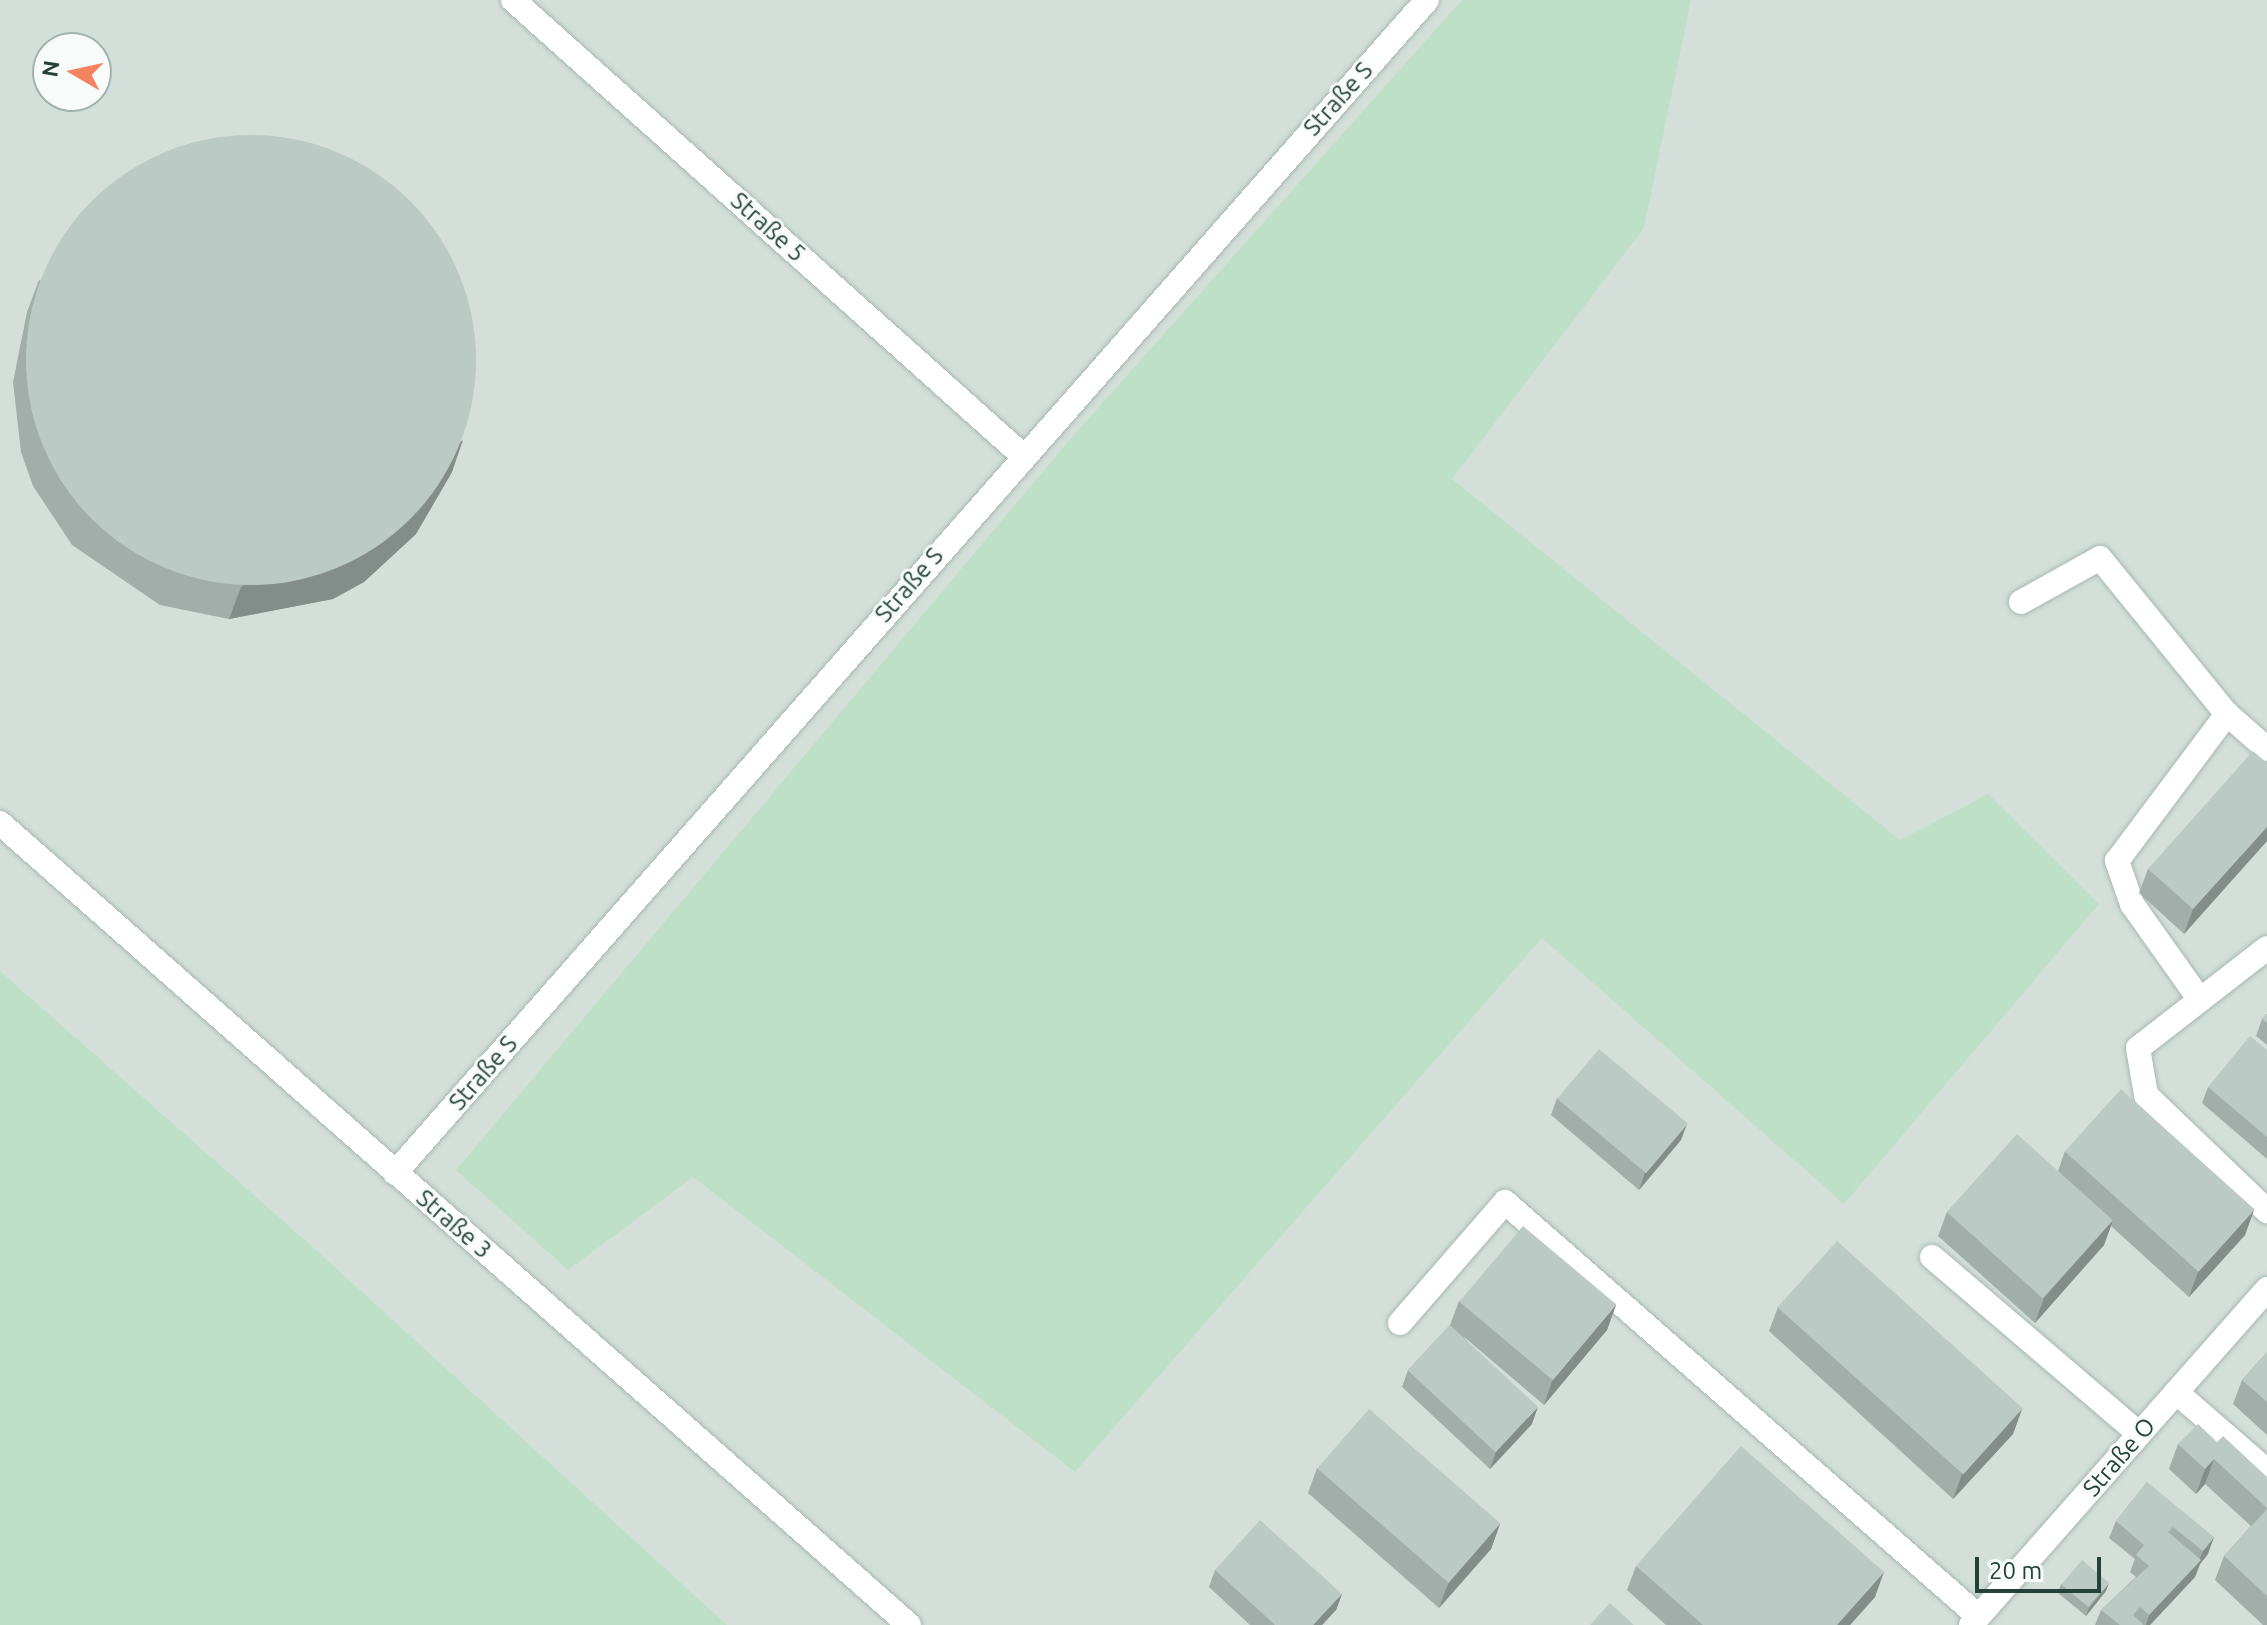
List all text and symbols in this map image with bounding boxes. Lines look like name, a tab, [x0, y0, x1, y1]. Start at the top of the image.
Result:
north arrow	[32, 32, 112, 112]
street label: Straße S	[1297, 56, 1379, 142]
text: N	[36, 58, 63, 79]
street label: Straße 5	[725, 186, 811, 268]
street label: Straße S	[869, 542, 949, 628]
street label: Straße S	[443, 1030, 523, 1116]
street label: Straße 3	[411, 1184, 497, 1264]
street label: Straße O	[2077, 1412, 2161, 1502]
scale bar	[1979, 1541, 2105, 1591]
text: 20 m	[1989, 1557, 2042, 1584]

